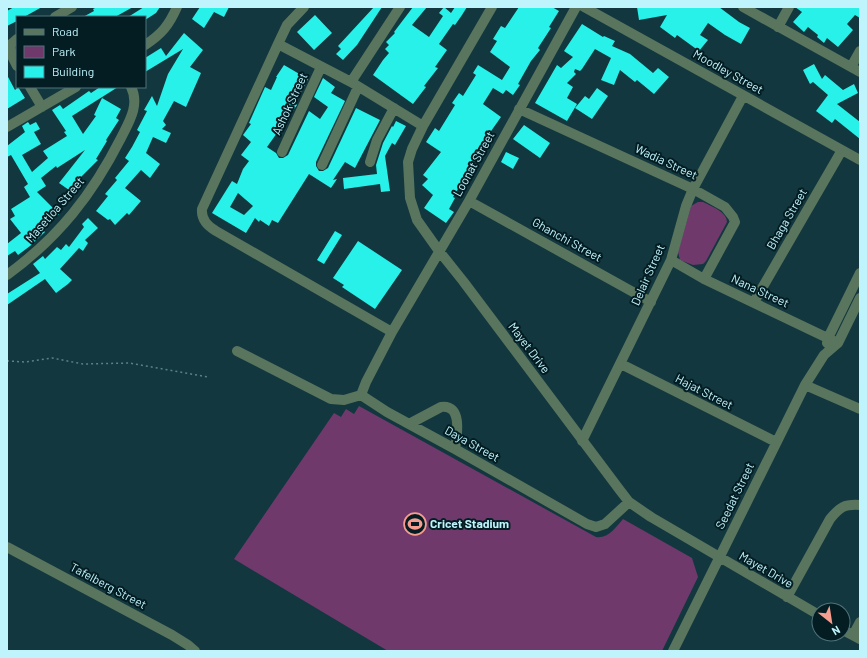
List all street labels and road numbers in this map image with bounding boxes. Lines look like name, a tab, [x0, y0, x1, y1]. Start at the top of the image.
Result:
street label: Moodley Street	[691, 46, 766, 96]
street label: Ashok Street	[269, 70, 310, 137]
street label: Loonat Street	[450, 129, 497, 198]
street label: Wadia Street	[633, 141, 700, 182]
street label: Masetloa Street	[22, 174, 86, 245]
street label: Bhaga Street	[763, 186, 809, 251]
street label: Ghanchi Street	[530, 214, 605, 264]
street label: Delair Street	[627, 242, 667, 307]
street label: Nana Street	[729, 271, 791, 310]
street label: Mayet Drive	[506, 319, 553, 375]
street label: Hajat Street	[673, 371, 735, 412]
street label: Daya Street	[443, 422, 502, 464]
street label: Seedat Street	[712, 460, 756, 531]
street label: Mayet Drive	[737, 548, 796, 590]
street label: Tafelberg Street	[68, 559, 149, 611]

